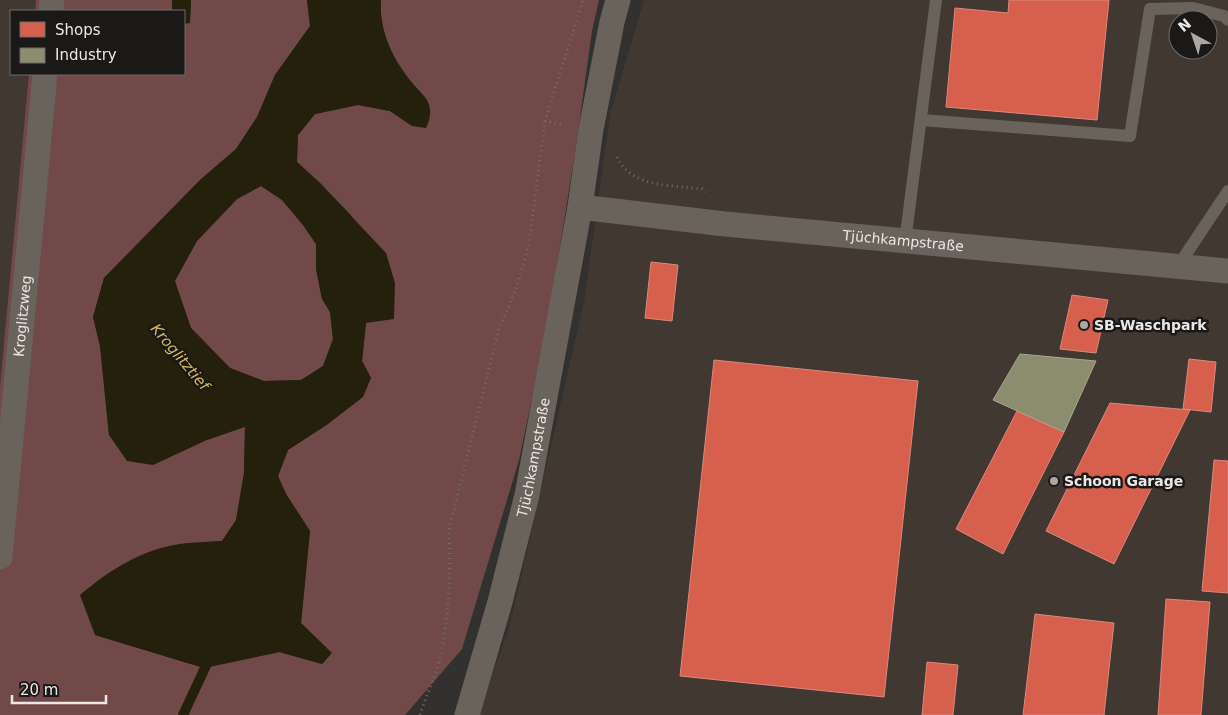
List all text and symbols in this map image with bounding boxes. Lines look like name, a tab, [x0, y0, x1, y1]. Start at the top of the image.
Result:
legend	[10, 10, 185, 75]
north arrow	[1168, 10, 1218, 60]
text: N	[1175, 15, 1194, 35]
text: Shops	[55, 21, 101, 39]
text: Industry	[55, 46, 117, 64]
street label: Tjüchkampstraße	[841, 227, 964, 254]
street label: Kroglitzweg	[11, 275, 34, 357]
place label: SB-Waschpark	[1094, 317, 1207, 333]
marker: SB-Waschpark	[1078, 319, 1090, 331]
water label: Kroglitztief	[147, 320, 215, 396]
street label: Tjüchkampstraße	[513, 396, 553, 520]
place label: Schoon Garage	[1064, 473, 1183, 489]
marker: Schoon Garage	[1048, 475, 1060, 487]
scale bar	[12, 672, 106, 704]
text: 20 m	[20, 681, 58, 699]

